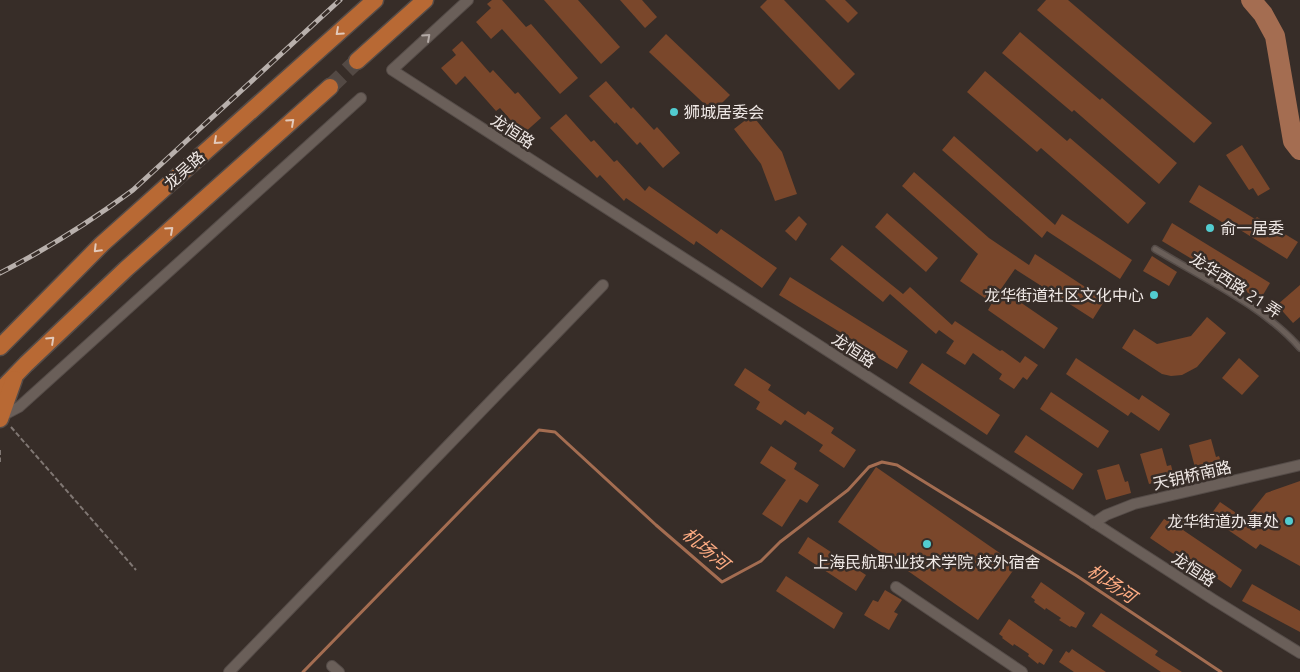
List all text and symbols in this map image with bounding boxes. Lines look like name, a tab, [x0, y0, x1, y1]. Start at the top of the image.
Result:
one-way arrow	[335, 27, 344, 36]
one-way arrow	[422, 34, 431, 43]
place label: 狮城居委会	[684, 103, 764, 121]
marker: 狮城居委会	[668, 106, 680, 118]
street label: 龙恒路	[488, 110, 538, 152]
one-way arrow	[286, 119, 295, 128]
one-way arrow	[214, 135, 223, 144]
street label: 龙吴路	[160, 147, 208, 193]
place label: 俞一居委	[1220, 219, 1284, 237]
marker: 俞一居委	[1204, 222, 1216, 234]
one-way arrow	[164, 227, 173, 236]
one-way arrow	[93, 243, 102, 252]
street label: 龙华西路 21 弄	[1187, 249, 1285, 321]
place label: 龙华街道社区文化中心	[984, 286, 1144, 304]
marker: 龙华街道社区文化中心	[1148, 289, 1160, 301]
street label: 龙恒路	[829, 329, 879, 371]
one-way arrow	[45, 337, 54, 346]
street label: 天钥桥南路	[1151, 457, 1233, 493]
place label: 龙华街道办事处	[1167, 512, 1279, 530]
marker: 龙华街道办事处	[1283, 515, 1295, 527]
water label: 机场河	[679, 523, 735, 575]
marker: 上海民航职业技术学院 校外宿舍	[921, 538, 933, 550]
street label: 龙恒路	[1169, 548, 1219, 590]
place label: 上海民航职业技术学院 校外宿舍	[813, 553, 1041, 571]
water label: 机场河	[1084, 560, 1142, 608]

